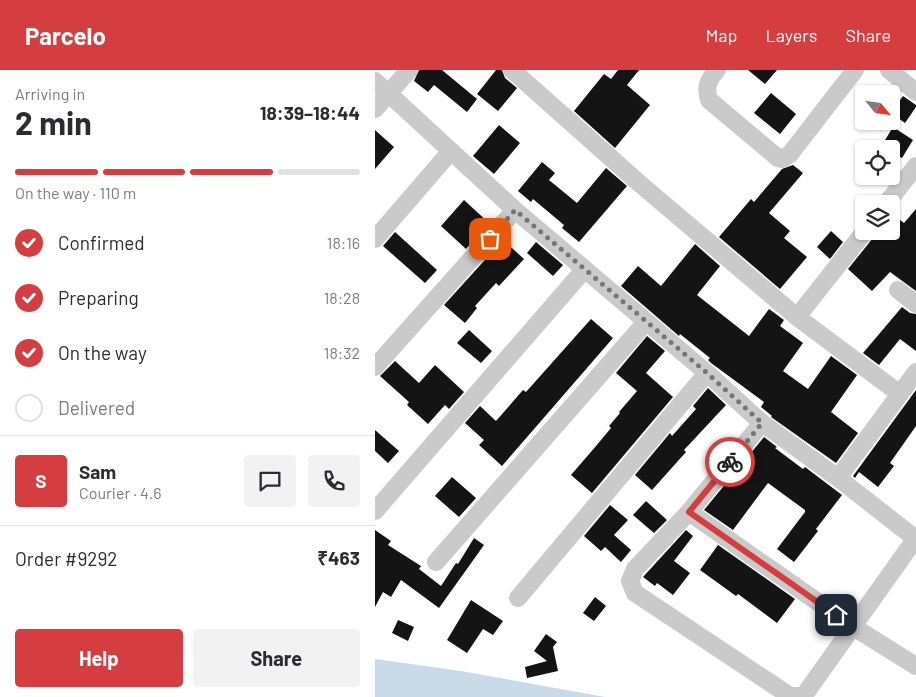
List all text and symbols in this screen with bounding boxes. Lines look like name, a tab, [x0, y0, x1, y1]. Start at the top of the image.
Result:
text: Parcelo	[25, 21, 106, 50]
text: Map	[705, 24, 737, 46]
text: Layers	[765, 24, 818, 46]
text: Share	[846, 24, 891, 46]
text: Arriving in	[15, 84, 85, 103]
north arrow	[855, 85, 900, 130]
map controls	[855, 85, 900, 240]
text: 18:39–18:44	[260, 101, 360, 124]
text: 2 min	[15, 103, 92, 141]
button: locate	[855, 140, 900, 185]
text: On the way · 110 m	[15, 183, 136, 202]
button: layers	[855, 195, 900, 240]
pin	[469, 218, 511, 260]
icon: bag	[476, 225, 504, 253]
icon: check	[15, 229, 43, 257]
text: Confirmed	[58, 231, 145, 254]
text: 18:16	[327, 233, 360, 252]
icon: check	[15, 284, 43, 312]
text: Preparing	[58, 286, 139, 309]
text: 18:28	[324, 288, 360, 307]
icon: check	[15, 339, 43, 367]
text: On the way	[58, 341, 147, 364]
text: 18:32	[324, 343, 360, 362]
text: Delivered	[58, 396, 135, 419]
courier	[705, 437, 755, 487]
icon: bike	[716, 448, 744, 476]
button: chat	[244, 455, 296, 507]
button: phone	[308, 455, 360, 507]
text: Sam	[79, 460, 116, 483]
text: S	[35, 469, 47, 492]
text: Courier · 4.6	[79, 483, 162, 502]
text: ₹463	[317, 546, 360, 569]
text: Order #9292	[15, 547, 118, 570]
pin	[815, 594, 857, 636]
icon: home	[822, 601, 850, 629]
button: Help	[15, 629, 183, 687]
button: Share	[193, 629, 360, 687]

